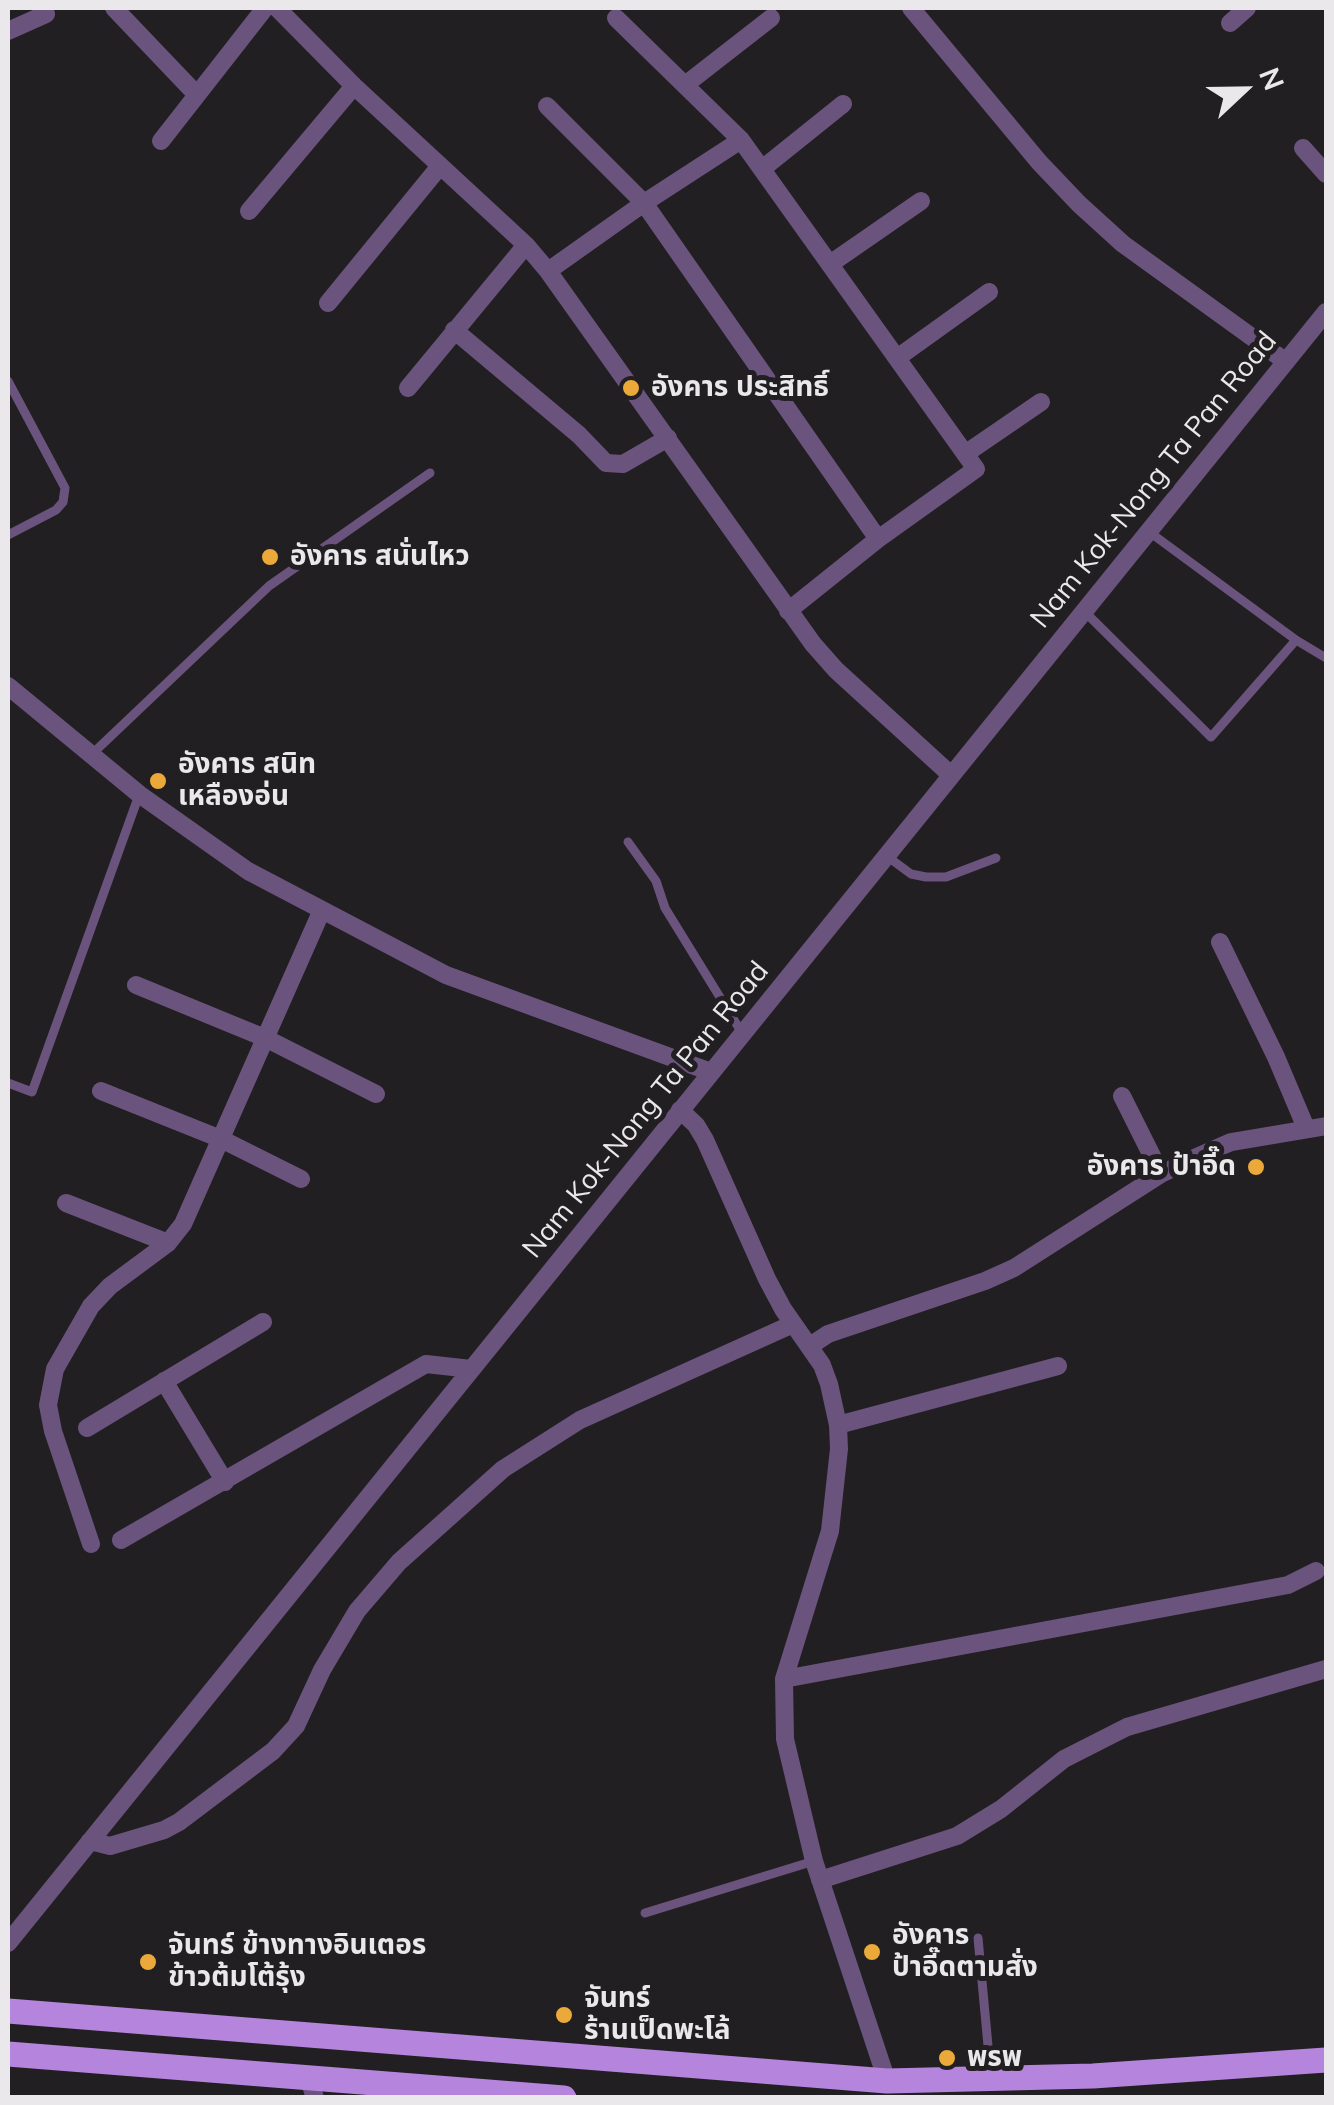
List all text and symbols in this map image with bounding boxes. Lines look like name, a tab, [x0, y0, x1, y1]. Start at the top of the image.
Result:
north arrow	[1194, 40, 1294, 140]
text: N	[1252, 62, 1292, 95]
street label: Nam Kok-Nong Ta Pan Road	[1024, 325, 1284, 635]
place label: อังคาร ประสิทธิ์	[651, 371, 829, 405]
marker: อังคาร ประสิทธิ์	[620, 377, 642, 399]
place label: อังคาร สนั่นไหว	[290, 540, 470, 574]
marker: อังคาร สนั่นไหว	[259, 546, 281, 568]
place label: อังคาร สนิท เหลืองอ่น	[178, 748, 316, 814]
marker: อังคาร สนิท เหลืองอ่น	[147, 770, 169, 792]
street label: Nam Kok-Nong Ta Pan Road	[516, 955, 776, 1265]
place label: อังคาร ป้าอี๊ด	[1087, 1150, 1236, 1184]
marker: อังคาร ป้าอี๊ด	[1245, 1156, 1267, 1178]
place label: อังคาร ป้าอี๊ดตามสั่ง	[892, 1919, 1038, 1985]
place label: จันทร์ ข้างทางอินเตอร ข้าวต้มโต้รุ้ง	[168, 1929, 426, 1995]
marker: อังคาร ป้าอี๊ดตามสั่ง	[861, 1941, 883, 1963]
marker: จันทร์ ข้างทางอินเตอร ข้าวต้มโต้รุ้ง	[137, 1951, 159, 1973]
place label: จันทร์ ร้านเป็ดพะโล้	[584, 1982, 730, 2048]
marker: จันทร์ ร้านเป็ดพะโล้	[553, 2004, 575, 2026]
place label: พรพ	[967, 2041, 1022, 2075]
marker: พรพ	[936, 2047, 958, 2069]

